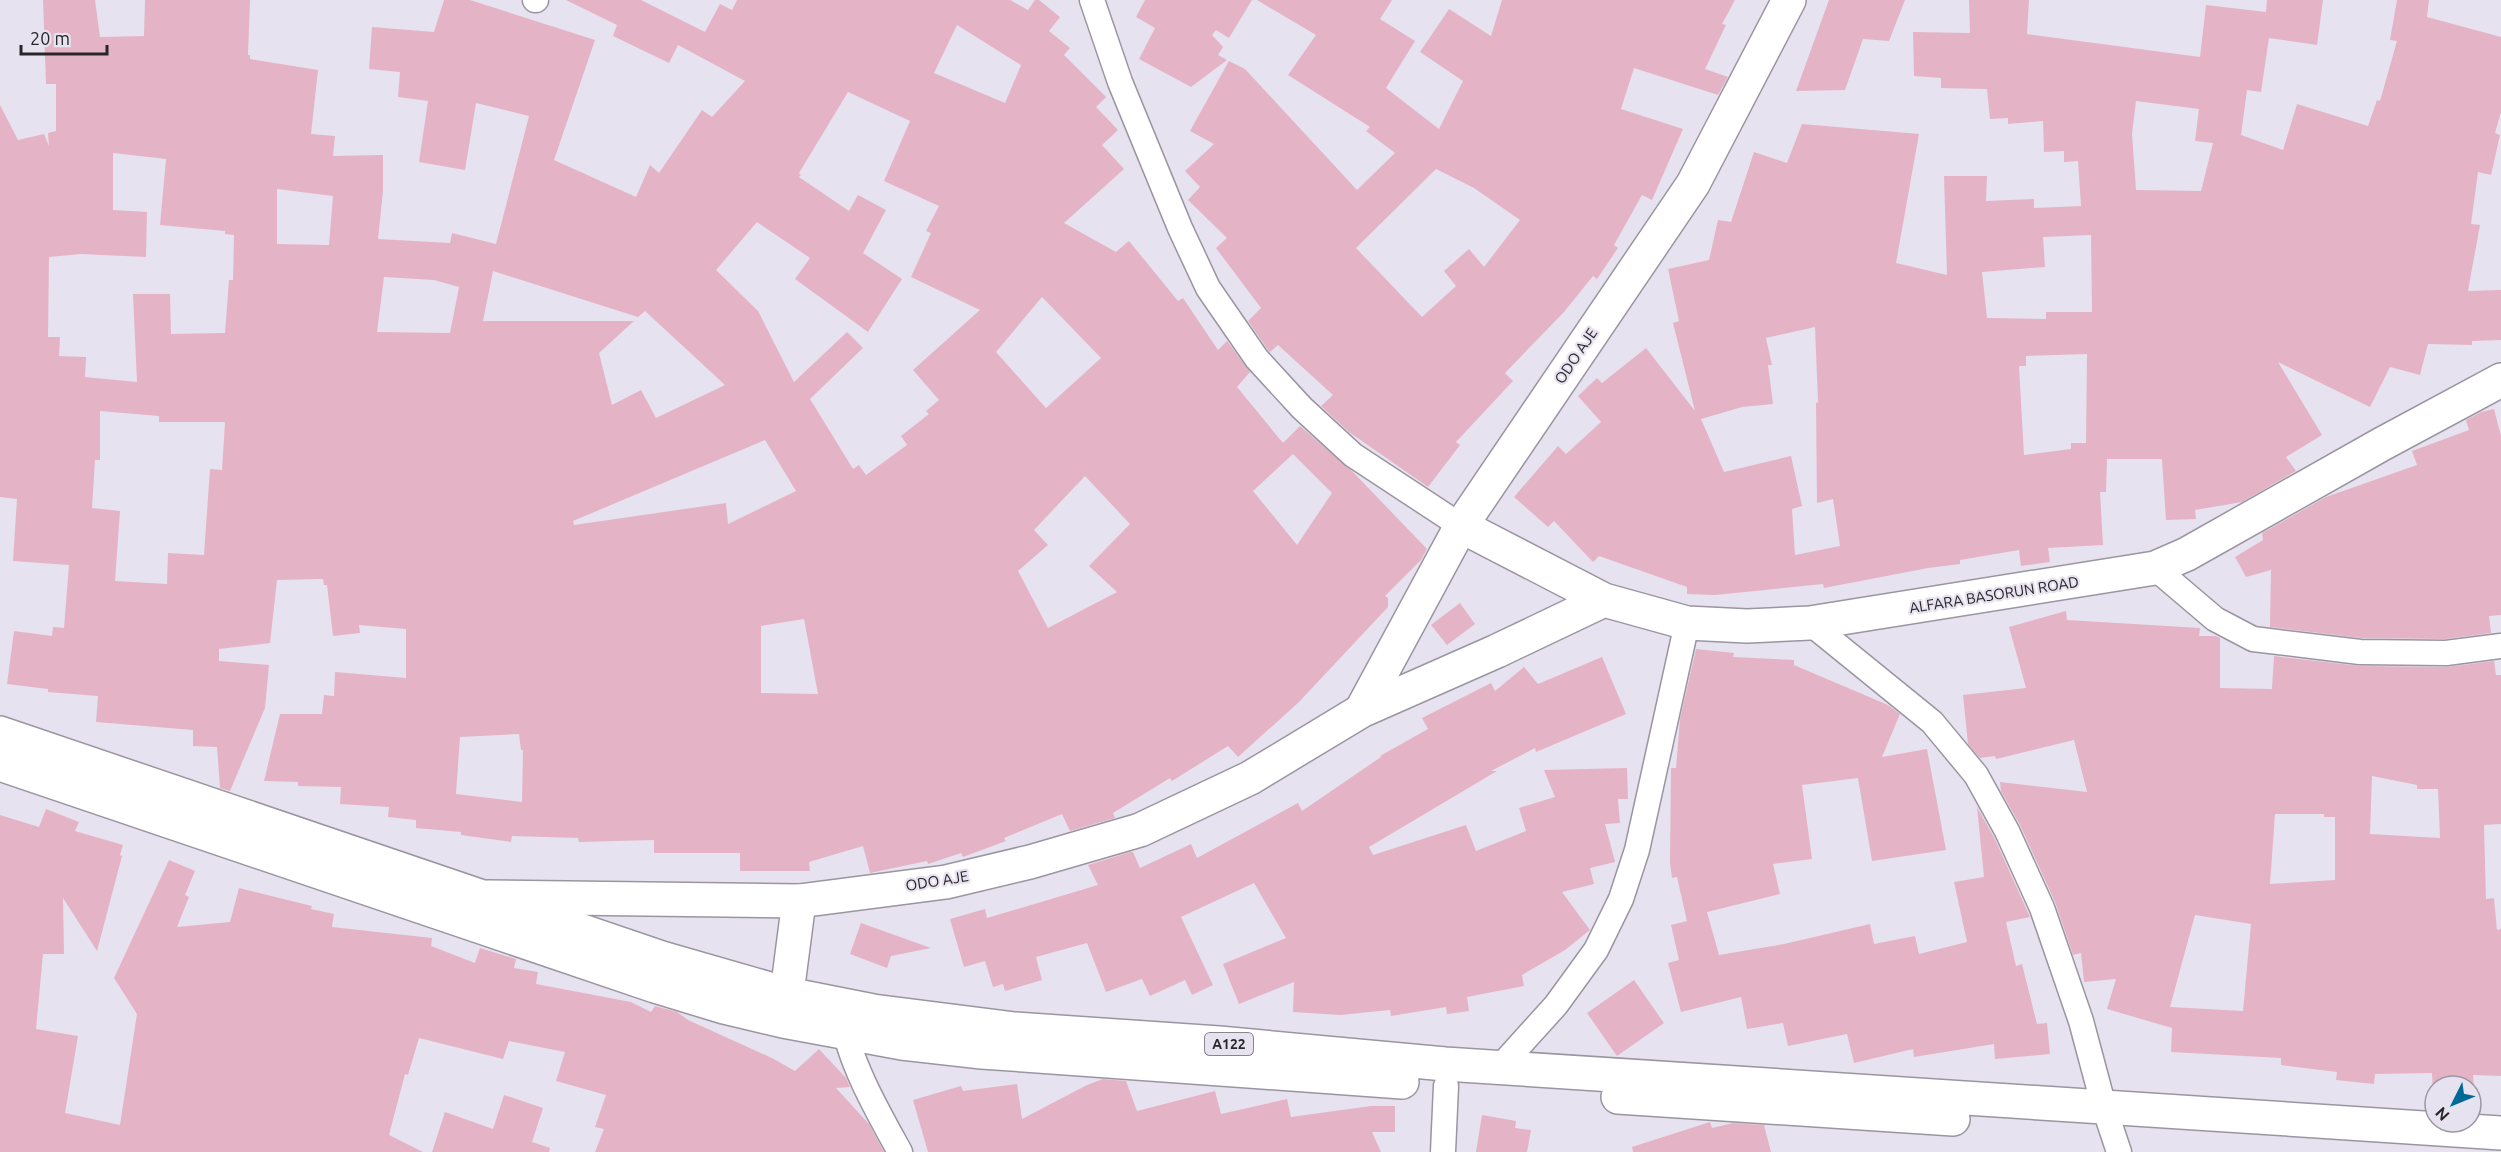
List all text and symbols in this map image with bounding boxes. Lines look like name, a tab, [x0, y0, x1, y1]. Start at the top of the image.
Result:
scale bar	[21, 18, 106, 56]
text: 20 m	[30, 28, 70, 48]
street label: ODO AJE	[1551, 325, 1600, 387]
street label: ALFARA BASORUN ROAD	[1908, 573, 2080, 616]
street label: ODO AJE	[904, 867, 970, 894]
road number: A122	[1205, 1033, 1253, 1055]
north arrow	[2423, 1074, 2483, 1134]
text: N	[2431, 1104, 2453, 1125]

